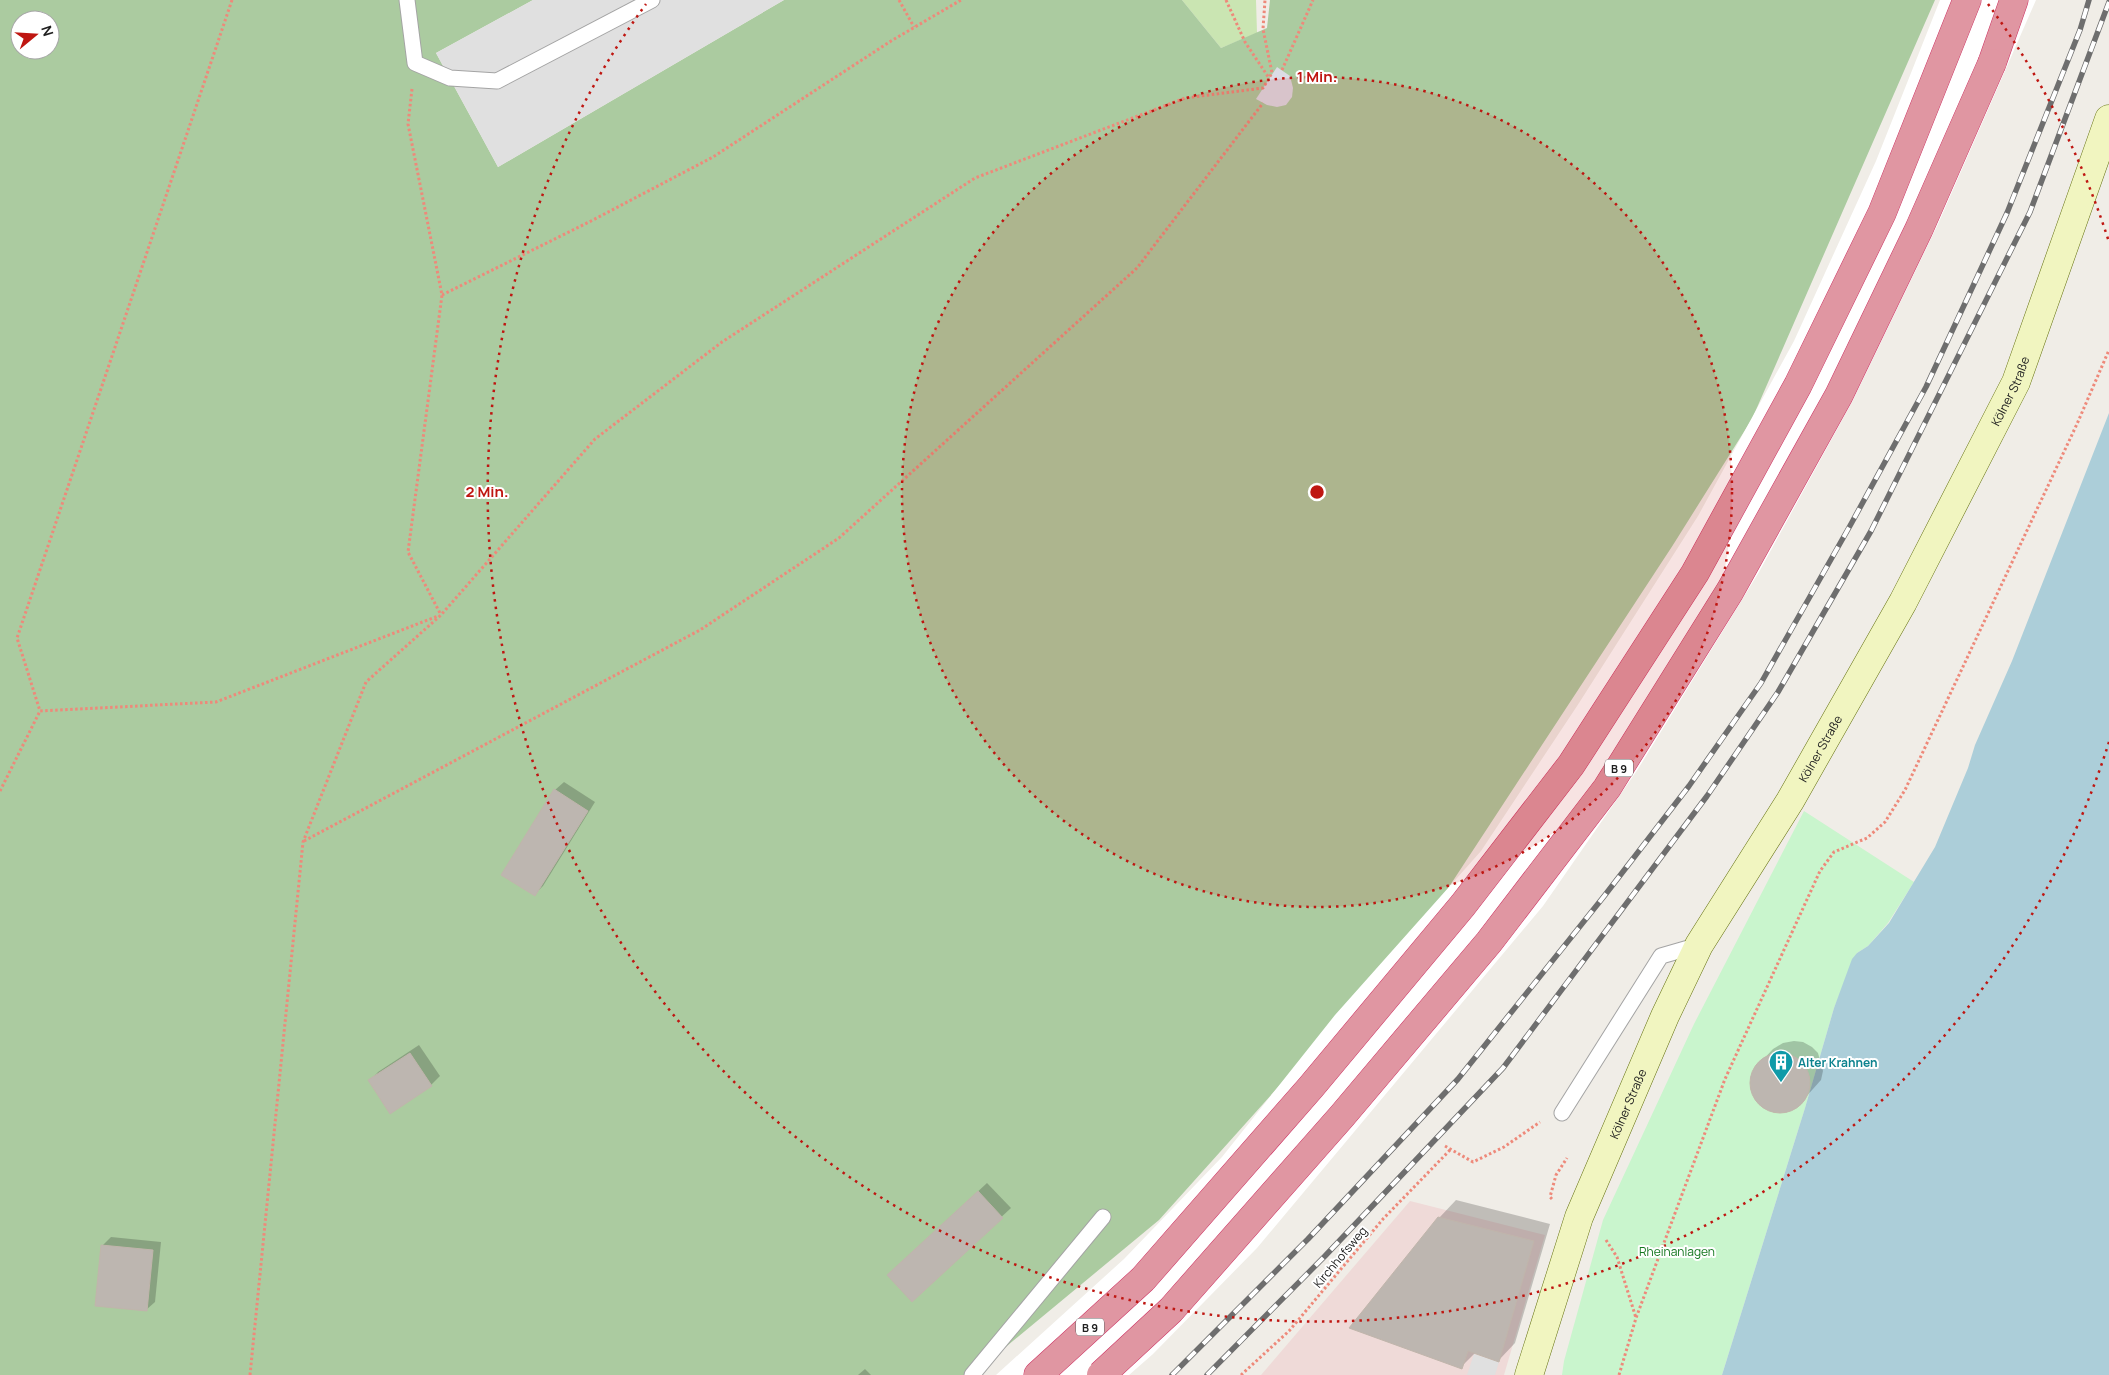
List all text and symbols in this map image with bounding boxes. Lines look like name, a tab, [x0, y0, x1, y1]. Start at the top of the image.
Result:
north arrow	[10, 10, 60, 60]
text: N	[37, 23, 58, 39]
text: 1 Min.	[1297, 66, 1337, 87]
street label: Kölner Straße	[1987, 354, 2033, 428]
text: 2 Min.	[466, 481, 508, 502]
centre of rings	[1308, 483, 1326, 501]
street label: Kölner Straße	[1794, 712, 1846, 785]
road number: B 9	[1605, 760, 1633, 776]
building icon: Alter Krahnen	[1768, 1049, 1794, 1083]
place label: Alter Krahnen	[1798, 1054, 1877, 1071]
street label: Kölner Straße	[1605, 1066, 1650, 1141]
street label: Kirchhofsweg	[1309, 1223, 1371, 1291]
park label: Rheinanlagen	[1639, 1243, 1715, 1260]
road number: B 9	[1076, 1318, 1104, 1335]

